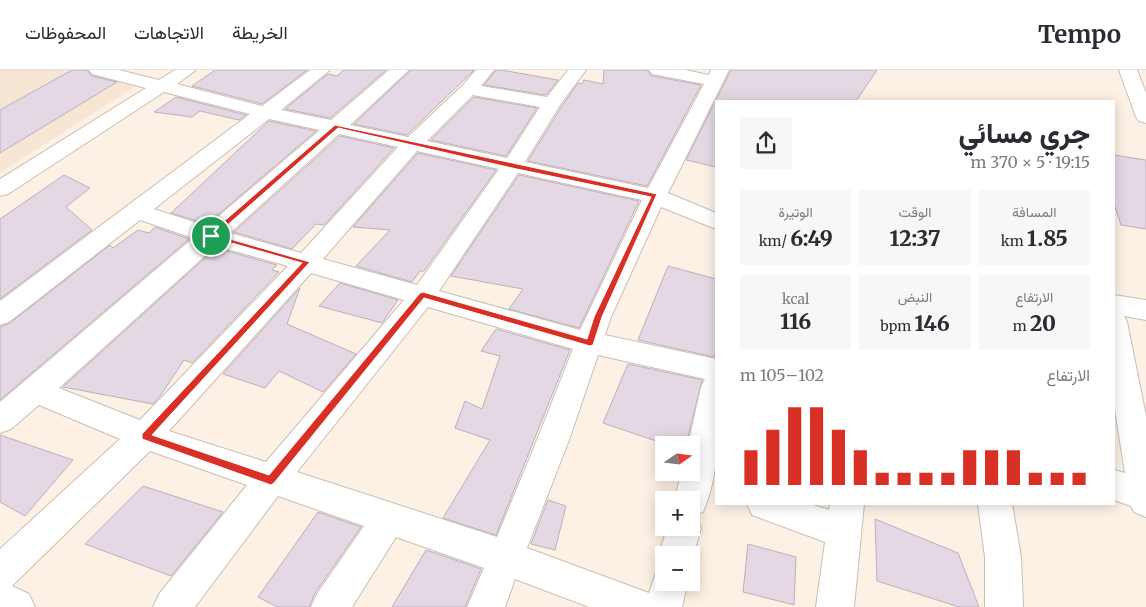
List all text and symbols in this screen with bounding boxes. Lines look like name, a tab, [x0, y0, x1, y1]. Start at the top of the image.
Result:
text: Tempo	[1038, 19, 1121, 50]
text: المحفوظات	[25, 21, 106, 44]
text: الاتجاهات	[134, 21, 204, 44]
text: الخريطة	[232, 21, 288, 44]
text: جري مسائي	[959, 115, 1090, 151]
button: share	[740, 117, 792, 169]
text: 19:15 · 5 × 370 m	[970, 152, 1090, 172]
text: الوتيرة	[779, 203, 813, 221]
text: الوقت	[899, 203, 931, 221]
text: المسافة	[1012, 203, 1057, 221]
pin	[190, 215, 232, 257]
icon: arrive	[197, 222, 225, 250]
text: 6:49	[790, 225, 833, 252]
text: 12:37	[890, 225, 940, 252]
text: 1.85	[1027, 225, 1068, 252]
text: /km	[759, 232, 790, 250]
text: km	[1001, 232, 1027, 250]
text: النبض	[898, 288, 932, 306]
text: الارتفاع	[1015, 288, 1053, 306]
text: kcal	[782, 290, 809, 308]
text: 116	[780, 308, 811, 335]
text: 146	[915, 310, 950, 337]
text: 20	[1030, 310, 1056, 337]
text: bpm	[880, 317, 915, 335]
text: m	[1013, 317, 1030, 335]
text: 102–105 m	[740, 365, 824, 385]
text: الارتفاع	[1047, 365, 1090, 385]
north arrow	[655, 436, 700, 481]
map controls	[655, 436, 700, 591]
button: +	[655, 491, 700, 536]
button: −	[655, 546, 700, 591]

